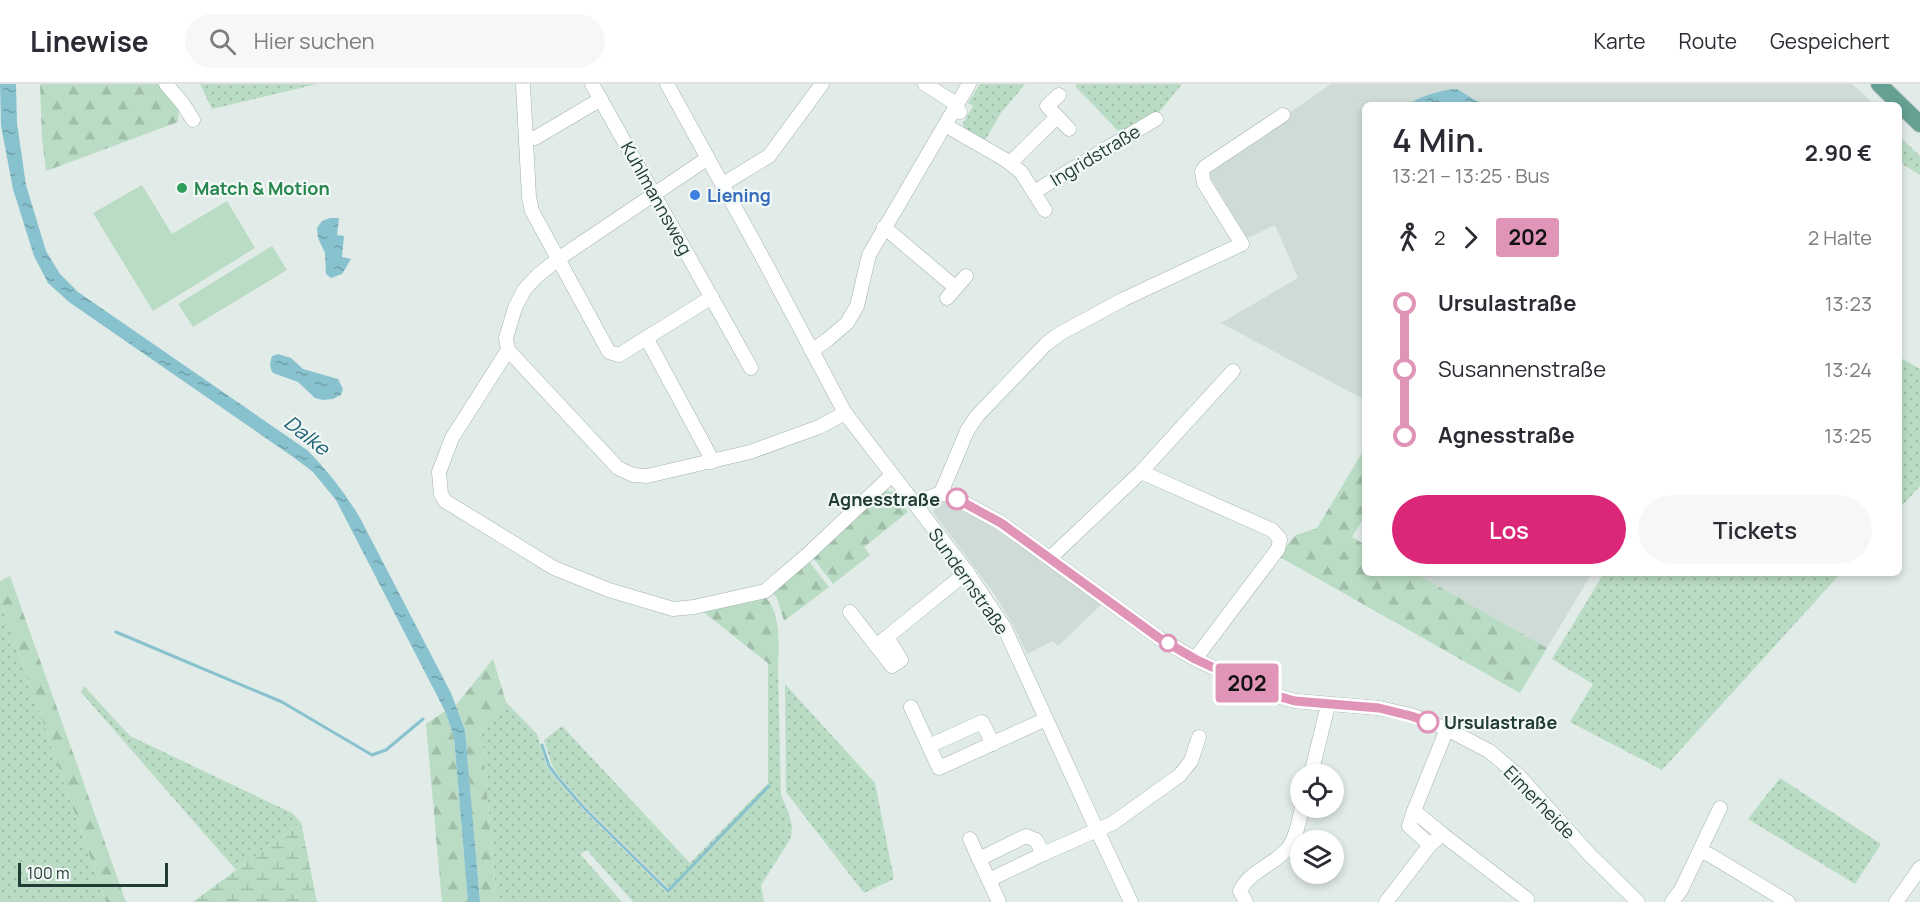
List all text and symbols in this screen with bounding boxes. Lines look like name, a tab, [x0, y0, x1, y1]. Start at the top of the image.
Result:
search box	[185, 14, 605, 68]
text: Linewise	[30, 22, 149, 60]
icon: search	[206, 25, 239, 58]
text: Hier suchen	[254, 26, 375, 56]
text: Karte	[1594, 27, 1646, 55]
text: Route	[1679, 27, 1737, 55]
text: Gespeichert	[1770, 27, 1890, 55]
text: 4 Min.	[1392, 117, 1485, 162]
street label: Ingridstraße	[1046, 119, 1144, 191]
street label: Kuhlmannsweg	[616, 137, 698, 259]
text: 2.90 €	[1805, 138, 1872, 168]
text: 13:21 – 13:25 · Bus	[1392, 162, 1550, 189]
place label: Match & Motion	[194, 176, 330, 200]
marker: Match & Motion	[175, 181, 189, 195]
place label: Liening	[707, 183, 771, 207]
marker: Liening	[688, 188, 702, 202]
icon: walk	[1392, 221, 1425, 254]
icon: forward	[1454, 221, 1487, 254]
text: 202	[1508, 223, 1547, 251]
text: 2	[1434, 224, 1445, 251]
text: 2 Halte	[1808, 224, 1872, 251]
text: Ursulastraße	[1438, 288, 1577, 318]
text: 13:23	[1825, 290, 1872, 317]
text: Susannenstraße	[1438, 354, 1606, 384]
text: 13:24	[1824, 356, 1872, 383]
water label: Dalke	[279, 409, 336, 462]
text: Agnesstraße	[1438, 420, 1575, 450]
text: 13:25	[1824, 422, 1872, 449]
place label: Agnesstraße	[828, 487, 940, 511]
marker: Agnesstraße	[946, 488, 968, 510]
button: Los	[1392, 495, 1626, 564]
button: Tickets	[1638, 495, 1872, 564]
street label: Sundernstraße	[923, 523, 1015, 639]
unlabelled marker	[1159, 634, 1177, 652]
line badge: 202	[1212, 664, 1282, 702]
text: 202	[1228, 669, 1266, 697]
place label: Ursulastraße	[1444, 710, 1557, 734]
marker: Ursulastraße	[1417, 711, 1439, 733]
street label: Eimerheide	[1499, 760, 1581, 844]
map controls	[1290, 764, 1344, 884]
button: locate	[1290, 764, 1344, 818]
button: layers	[1290, 830, 1344, 884]
scale bar	[18, 860, 168, 888]
text: 100 m	[27, 862, 70, 884]

